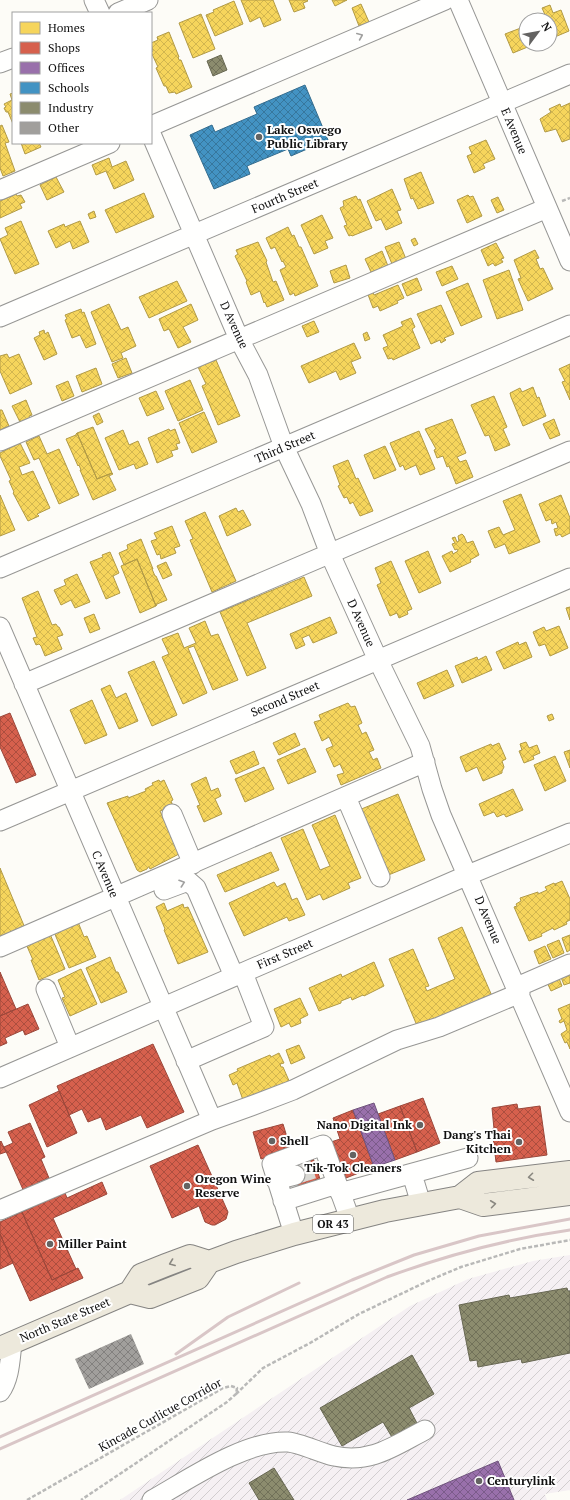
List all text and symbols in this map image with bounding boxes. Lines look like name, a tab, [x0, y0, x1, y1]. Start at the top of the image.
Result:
legend	[12, 12, 152, 144]
north arrow	[518, 12, 558, 52]
text: N	[538, 19, 555, 35]
text: Homes	[48, 20, 85, 35]
one-way arrow	[356, 33, 364, 41]
text: Shops	[48, 40, 80, 55]
text: Offices	[48, 60, 85, 75]
text: Schools	[48, 80, 89, 95]
text: Industry	[48, 100, 94, 115]
street label: E Avenue	[498, 105, 531, 156]
text: Other	[48, 120, 79, 135]
place label: Lake Oswego Public Library	[267, 122, 348, 151]
marker: Lake Oswego Public Library	[254, 132, 264, 142]
street label: Fourth Street	[249, 175, 321, 216]
street label: D Avenue	[217, 299, 252, 351]
street label: Third Street	[252, 427, 318, 466]
street label: D Avenue	[344, 597, 379, 649]
street label: Second Street	[248, 677, 322, 720]
street label: C Avenue	[89, 848, 122, 900]
one-way arrow	[179, 879, 186, 888]
street label: D Avenue	[472, 894, 505, 946]
street label: First Street	[255, 935, 316, 972]
place label: Nano Digital Ink	[317, 1117, 412, 1132]
marker: Nano Digital Ink	[415, 1120, 425, 1130]
place label: Dang's Thai Kitchen	[443, 1127, 511, 1156]
place label: Shell	[280, 1133, 309, 1148]
marker: Shell	[267, 1136, 277, 1146]
marker: Dang's Thai Kitchen	[514, 1137, 524, 1147]
marker: Tik-Tok Cleaners	[348, 1150, 358, 1160]
place label: Tik-Tok Cleaners	[304, 1160, 402, 1175]
place label: Oregon Wine Reserve	[195, 1171, 272, 1200]
one-way arrow	[528, 1172, 534, 1181]
marker: Oregon Wine Reserve	[182, 1181, 192, 1191]
one-way arrow	[490, 1200, 496, 1209]
road number: OR 43	[313, 1215, 353, 1233]
place label: Miller Paint	[58, 1236, 127, 1251]
marker: Miller Paint	[45, 1239, 55, 1249]
one-way arrow	[168, 1258, 175, 1267]
street label: North State Street	[17, 1294, 113, 1345]
street label: Kincade Curlicue Corridor	[96, 1374, 224, 1455]
place label: Centurylink	[487, 1473, 555, 1488]
marker: Centurylink	[474, 1476, 484, 1486]

